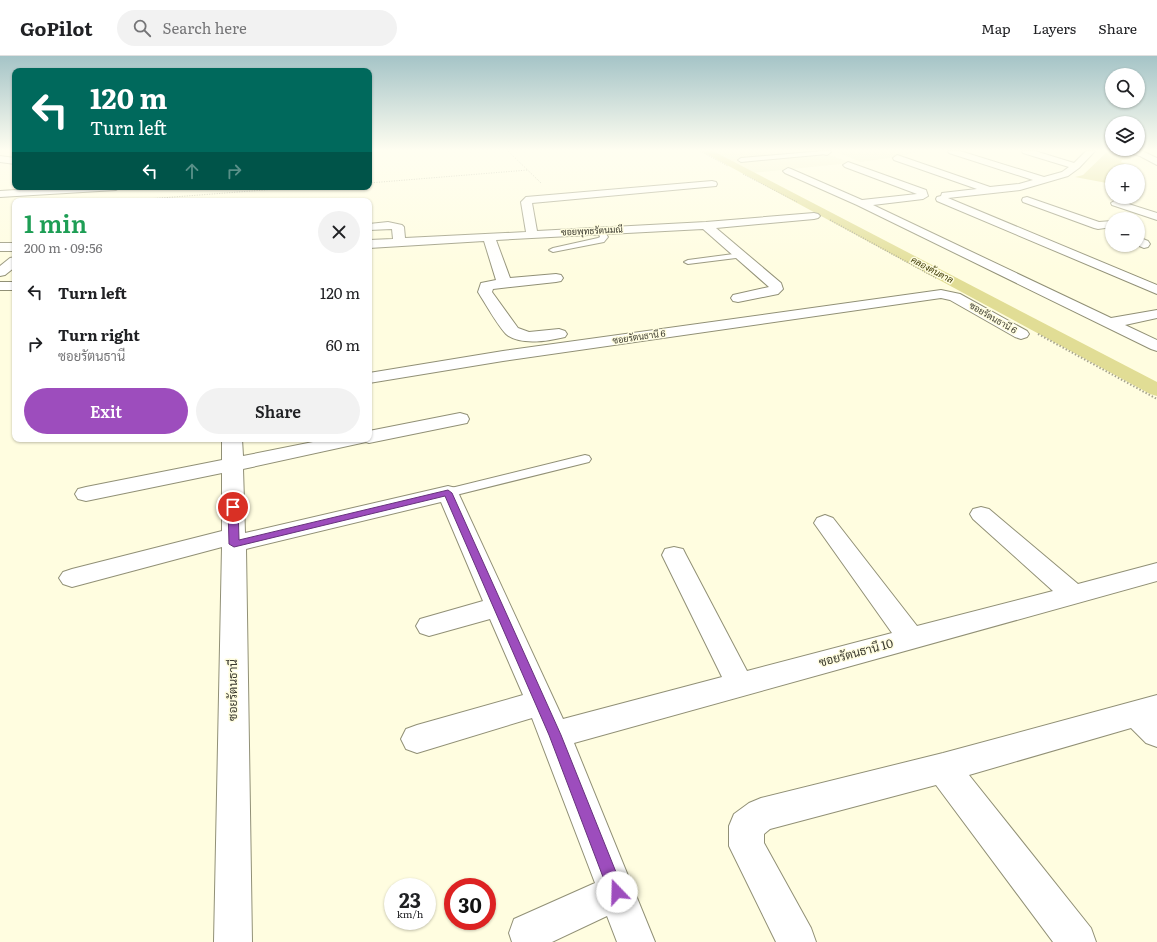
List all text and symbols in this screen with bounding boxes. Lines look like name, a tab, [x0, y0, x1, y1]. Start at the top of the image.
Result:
search box	[117, 10, 397, 46]
text: GoPilot	[20, 14, 93, 42]
text: Search here	[163, 16, 247, 39]
icon: search	[131, 17, 153, 39]
text: Map	[981, 18, 1011, 38]
text: Layers	[1033, 18, 1076, 38]
text: Share	[1098, 18, 1137, 38]
map controls	[1105, 68, 1145, 252]
button: search	[1105, 68, 1145, 108]
text: 120 m	[90, 76, 167, 118]
icon: left	[24, 84, 76, 136]
text: Turn left	[90, 114, 167, 141]
button: layers	[1105, 116, 1145, 156]
icon: left	[139, 160, 161, 182]
icon: ahead	[181, 160, 203, 182]
icon: right	[223, 160, 245, 182]
button: +	[1105, 164, 1145, 204]
text: 1 min	[24, 205, 87, 240]
button: close	[318, 211, 360, 253]
button: −	[1105, 212, 1145, 252]
street label: ซอยพุทธรัตนมณี	[561, 221, 624, 239]
text: 200 m · 09:56	[24, 238, 103, 257]
water label: คลองต้นตาล	[909, 252, 956, 286]
icon: left	[24, 281, 46, 303]
text: Turn left	[58, 281, 127, 304]
text: 120 m	[320, 281, 360, 304]
street label: ซอยรัตนธานี 6	[967, 298, 1020, 337]
text: Turn right	[58, 323, 140, 346]
street label: ซอยรัตนธานี 6	[612, 325, 666, 347]
icon: right	[24, 333, 46, 355]
text: 60 m	[326, 333, 360, 356]
text: ซอยรัตนธานี	[58, 346, 125, 365]
button: Exit	[24, 388, 188, 434]
button: Share	[196, 388, 360, 434]
pin	[216, 490, 250, 524]
icon: arrive	[222, 496, 244, 518]
street label: ซอยรัตนธานี 10	[817, 633, 895, 671]
street label: ซอยรัตนธานี	[223, 659, 241, 721]
position arrow	[596, 871, 638, 913]
speed limit sign: 30	[444, 878, 496, 930]
text: 23	[399, 884, 421, 914]
text: km/h	[397, 906, 423, 921]

